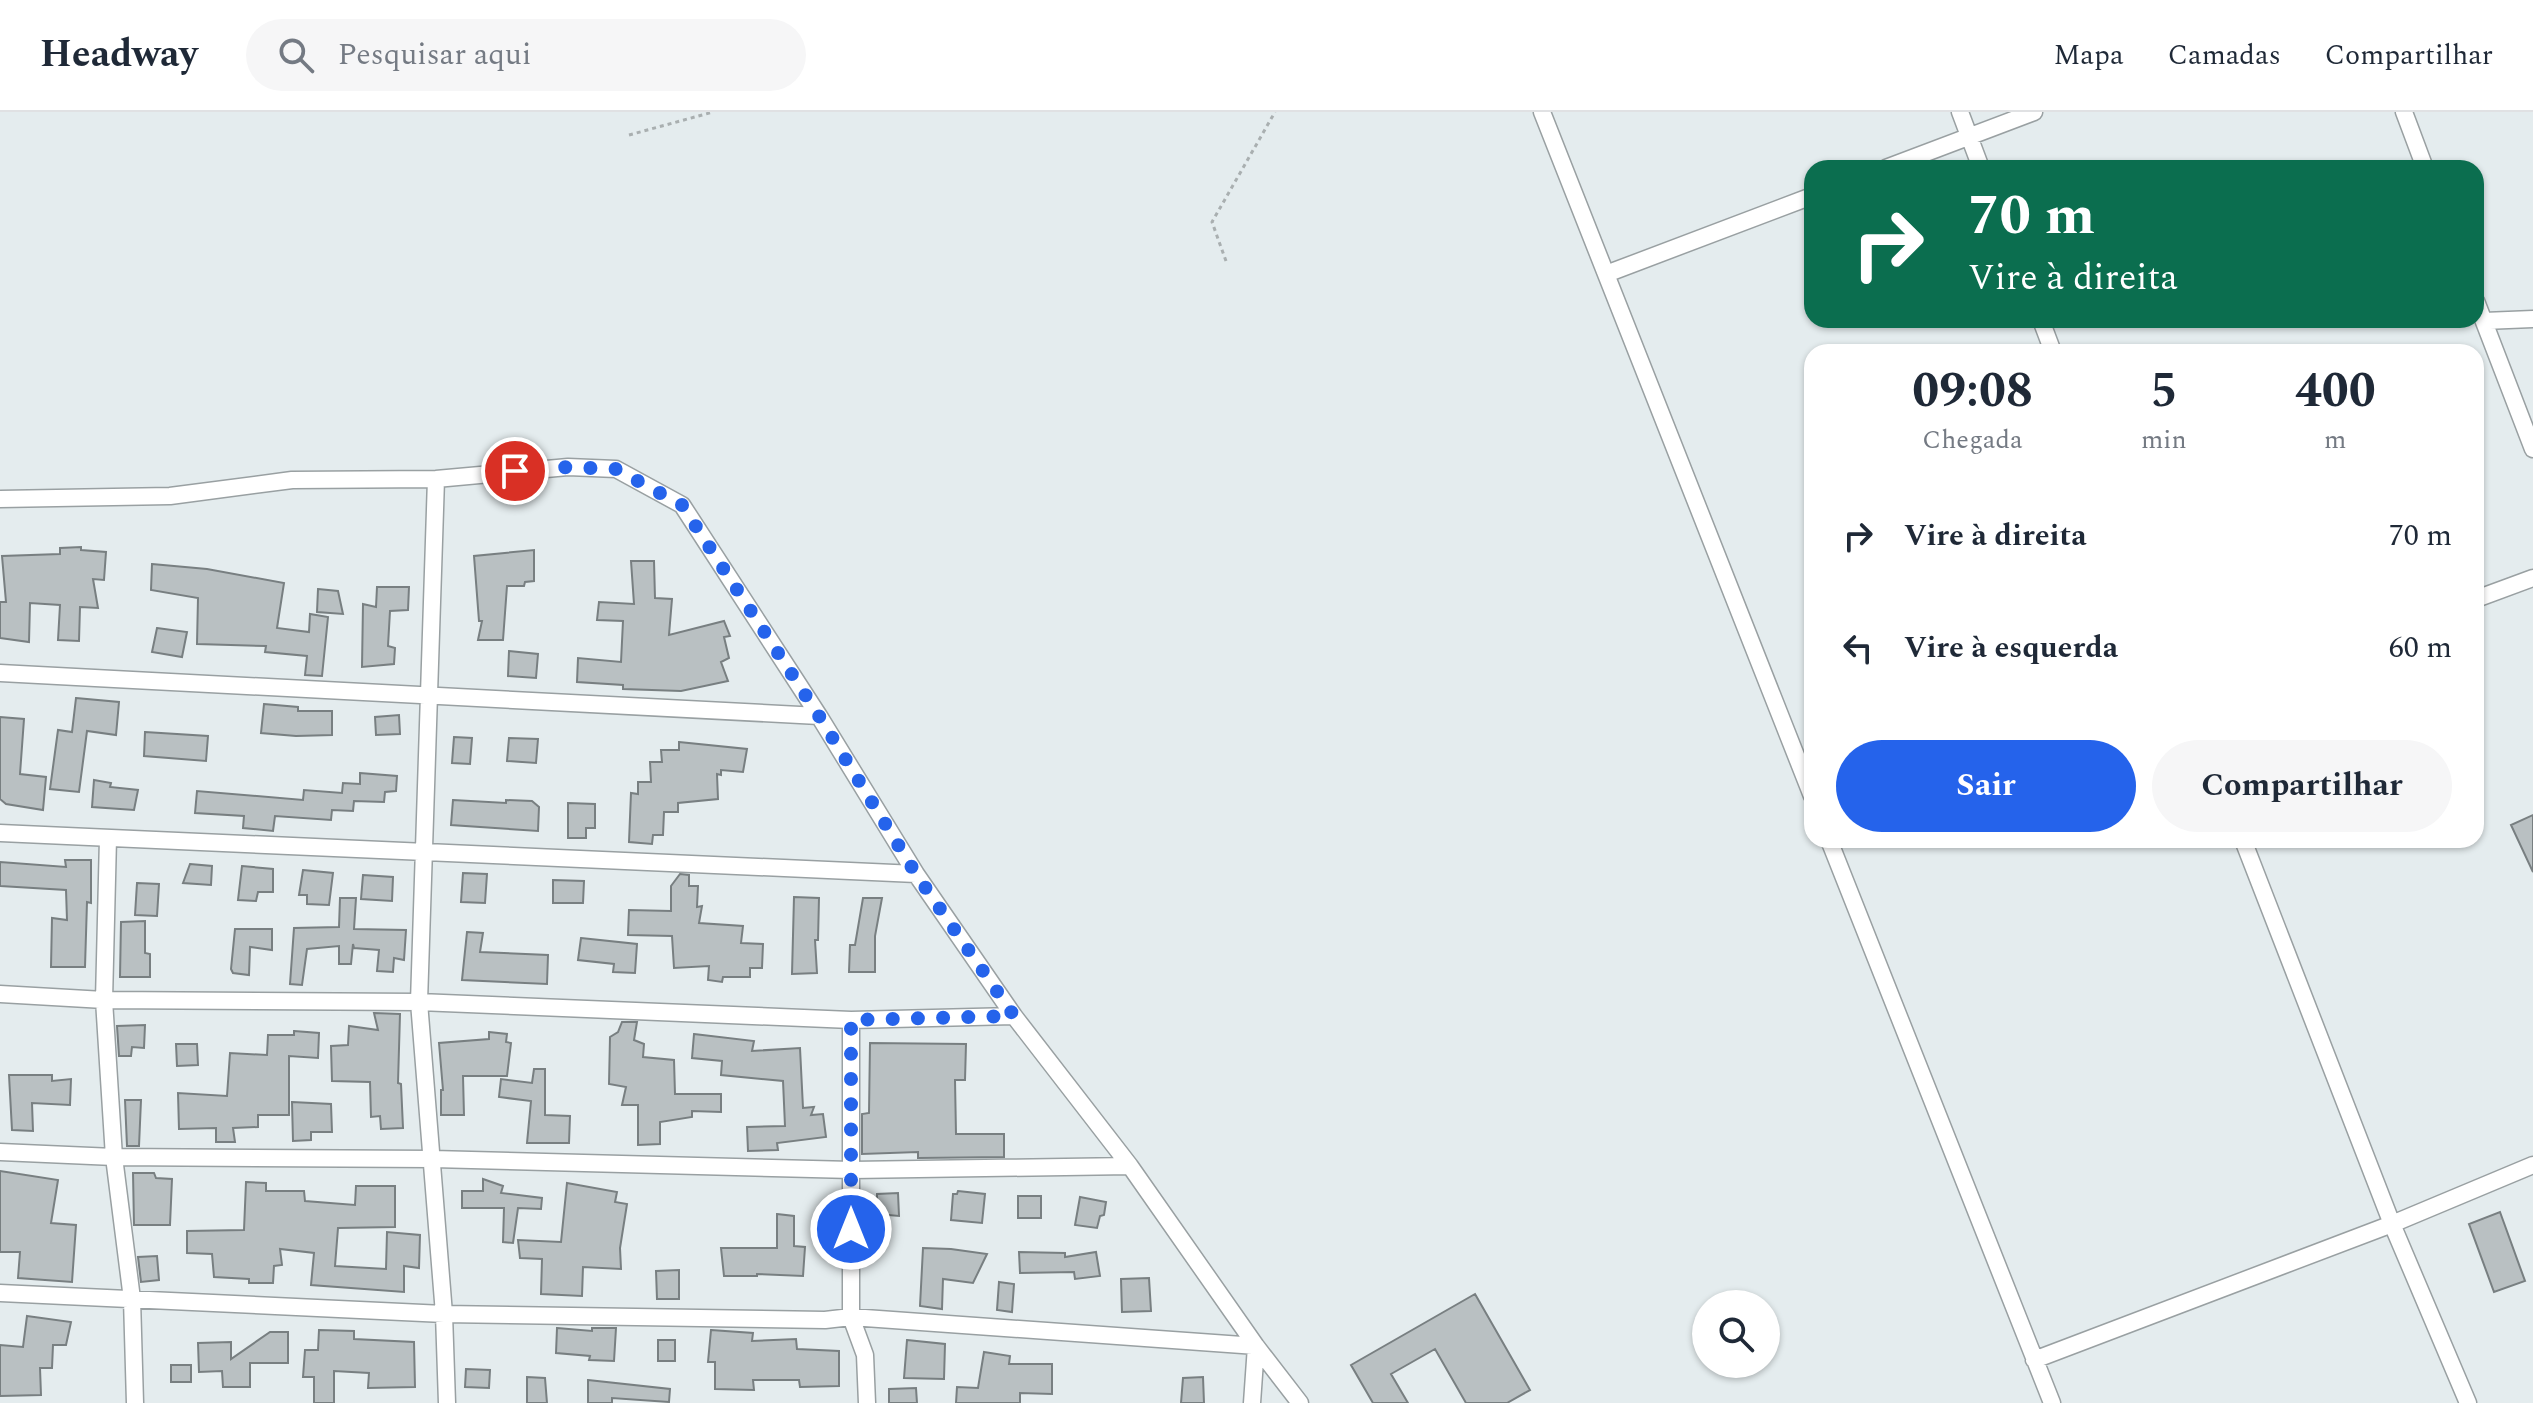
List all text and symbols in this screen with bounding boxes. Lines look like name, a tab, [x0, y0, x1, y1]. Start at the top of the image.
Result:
search box	[246, 19, 806, 91]
text: Headway	[40, 26, 198, 84]
text: Pesquisar aqui	[338, 32, 531, 78]
icon: search	[274, 33, 318, 77]
text: Mapa	[2053, 34, 2124, 77]
text: Camadas	[2168, 34, 2281, 77]
text: Compartilhar	[2325, 34, 2493, 77]
text: 70 m	[1968, 174, 2095, 259]
icon: right	[1836, 192, 1940, 296]
text: Vire à direita	[1968, 251, 2178, 306]
text: 09:08	[1912, 355, 2033, 428]
text: 5	[2150, 355, 2177, 428]
text: 400	[2295, 355, 2376, 428]
text: Chegada	[1922, 420, 2023, 460]
text: min	[2141, 420, 2187, 460]
text: m	[2324, 420, 2346, 460]
pin	[481, 437, 549, 505]
icon: arrive	[493, 449, 537, 493]
text: Vire à direita	[1904, 513, 2087, 559]
text: 70 m	[2389, 513, 2452, 559]
icon: right	[1836, 514, 1880, 558]
text: Vire à esquerda	[1904, 625, 2118, 671]
text: 60 m	[2389, 625, 2452, 671]
icon: left	[1836, 626, 1880, 670]
button: Sair	[1836, 740, 2136, 832]
button: Compartilhar	[2152, 740, 2452, 832]
position arrow	[809, 1187, 893, 1271]
map controls	[1692, 1290, 1780, 1378]
button: search	[1692, 1290, 1780, 1378]

